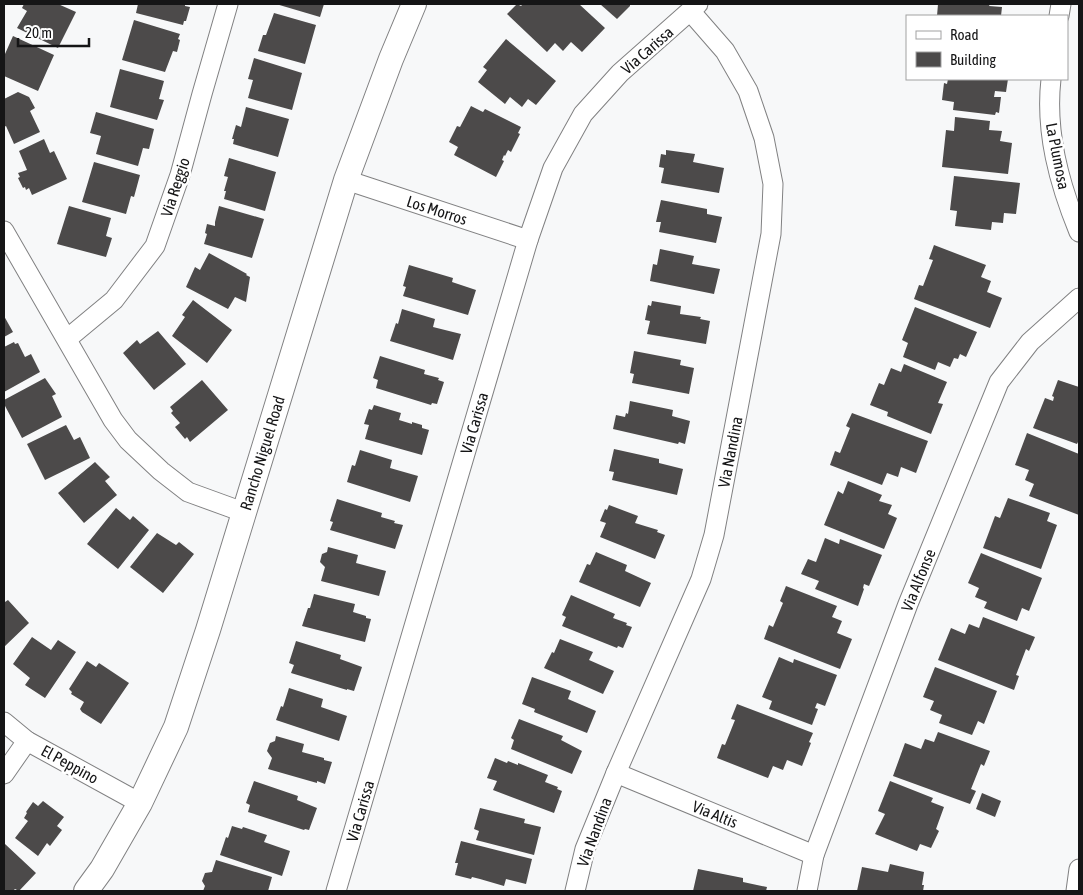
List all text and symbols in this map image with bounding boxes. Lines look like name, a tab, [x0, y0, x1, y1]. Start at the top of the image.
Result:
scale bar	[18, 15, 89, 47]
legend	[906, 15, 1068, 80]
street label: Via Carissa	[617, 23, 677, 77]
text: 20 m	[25, 24, 52, 41]
text: Road	[950, 26, 979, 43]
text: Building	[950, 51, 996, 68]
street label: La Plumosa	[1043, 121, 1073, 191]
street label: Via Reggio	[157, 155, 194, 219]
street label: Los Morros	[405, 192, 470, 228]
street label: Via Carissa	[457, 390, 491, 456]
street label: Rancho Niguel Road	[236, 394, 289, 513]
street label: Via Nandina	[714, 415, 746, 489]
street label: Via Alfonse	[897, 546, 939, 614]
street label: El Peppino	[38, 741, 102, 788]
street label: Via Carissa	[343, 778, 377, 844]
street label: Via Nandina	[573, 795, 615, 869]
street label: Via Altis	[690, 797, 741, 831]

